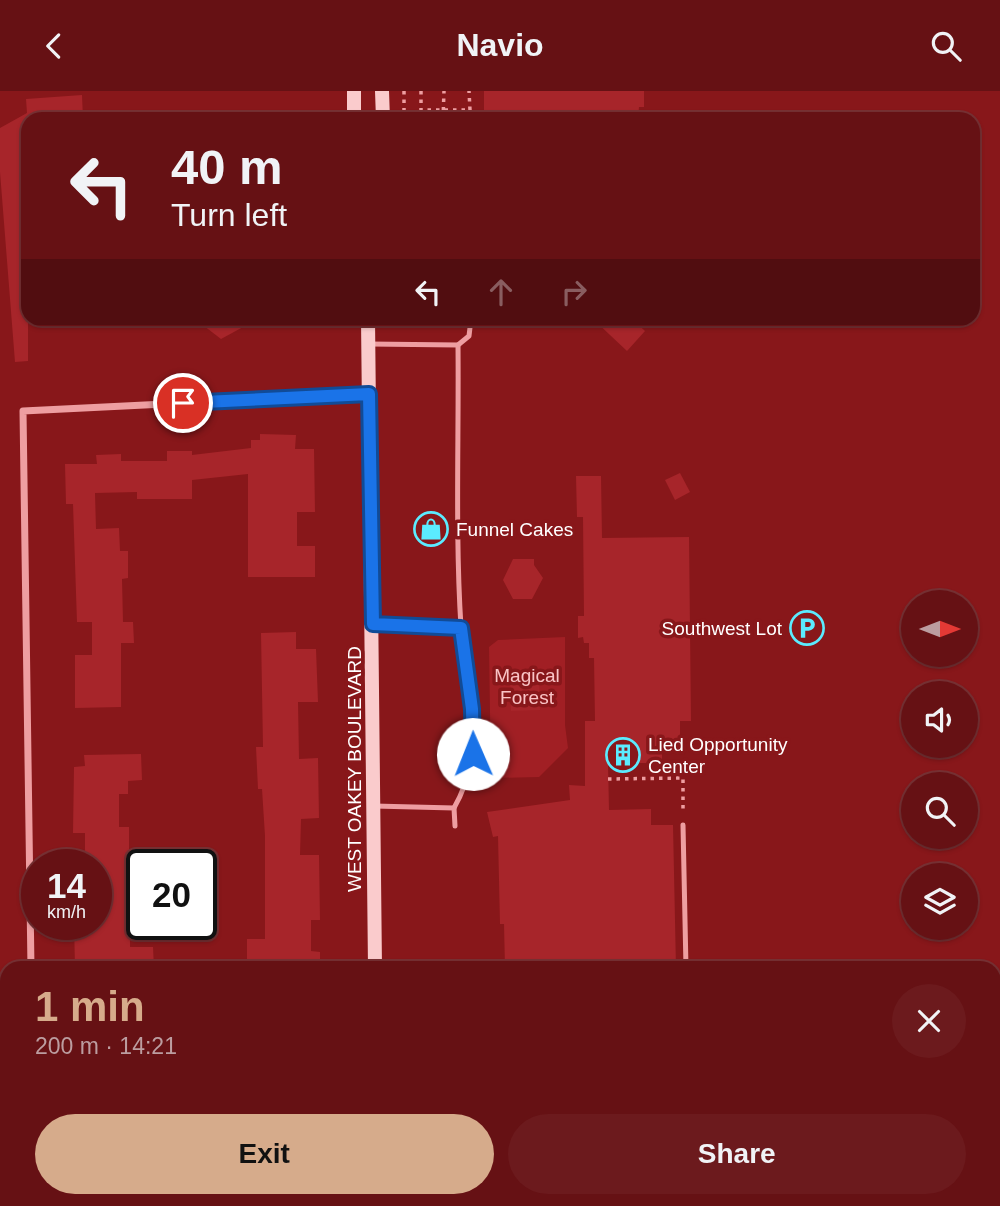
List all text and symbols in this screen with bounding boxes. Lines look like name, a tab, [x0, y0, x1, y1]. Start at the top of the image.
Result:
icon: back	[35, 27, 73, 65]
text: Navio	[456, 27, 544, 63]
icon: search	[927, 27, 965, 65]
icon: left	[56, 140, 147, 231]
text: 40 m	[171, 140, 283, 194]
text: Turn left	[171, 197, 287, 233]
icon: left	[409, 273, 447, 311]
icon: ahead	[482, 273, 520, 311]
icon: right	[555, 273, 593, 311]
pin	[153, 373, 213, 433]
icon: arrive	[164, 384, 202, 422]
shop icon: Funnel Cakes	[412, 510, 450, 548]
place label: Funnel Cakes	[456, 519, 573, 540]
north arrow	[901, 590, 978, 667]
map controls	[901, 590, 978, 940]
parking icon: Southwest Lot	[788, 609, 826, 647]
place label: Southwest Lot	[662, 618, 783, 639]
street label: WEST OAKEY BOULEVARD	[344, 646, 365, 892]
park label: Magical Forest	[494, 665, 560, 708]
button: sound	[901, 681, 978, 758]
position arrow	[436, 717, 510, 791]
place label: Lied Opportunity Center	[648, 734, 788, 777]
building icon: Lied Opportunity Center	[604, 736, 642, 774]
button: search	[901, 772, 978, 849]
speed limit sign: 20	[126, 849, 217, 940]
button: layers	[901, 863, 978, 940]
text: 14	[47, 866, 86, 905]
text: km/h	[47, 902, 86, 922]
text: 1 min	[35, 983, 145, 1030]
button: close	[892, 984, 966, 1058]
text: 200 m · 14:21	[35, 1033, 177, 1059]
button: Exit	[35, 1114, 494, 1194]
button: Share	[508, 1114, 966, 1194]

